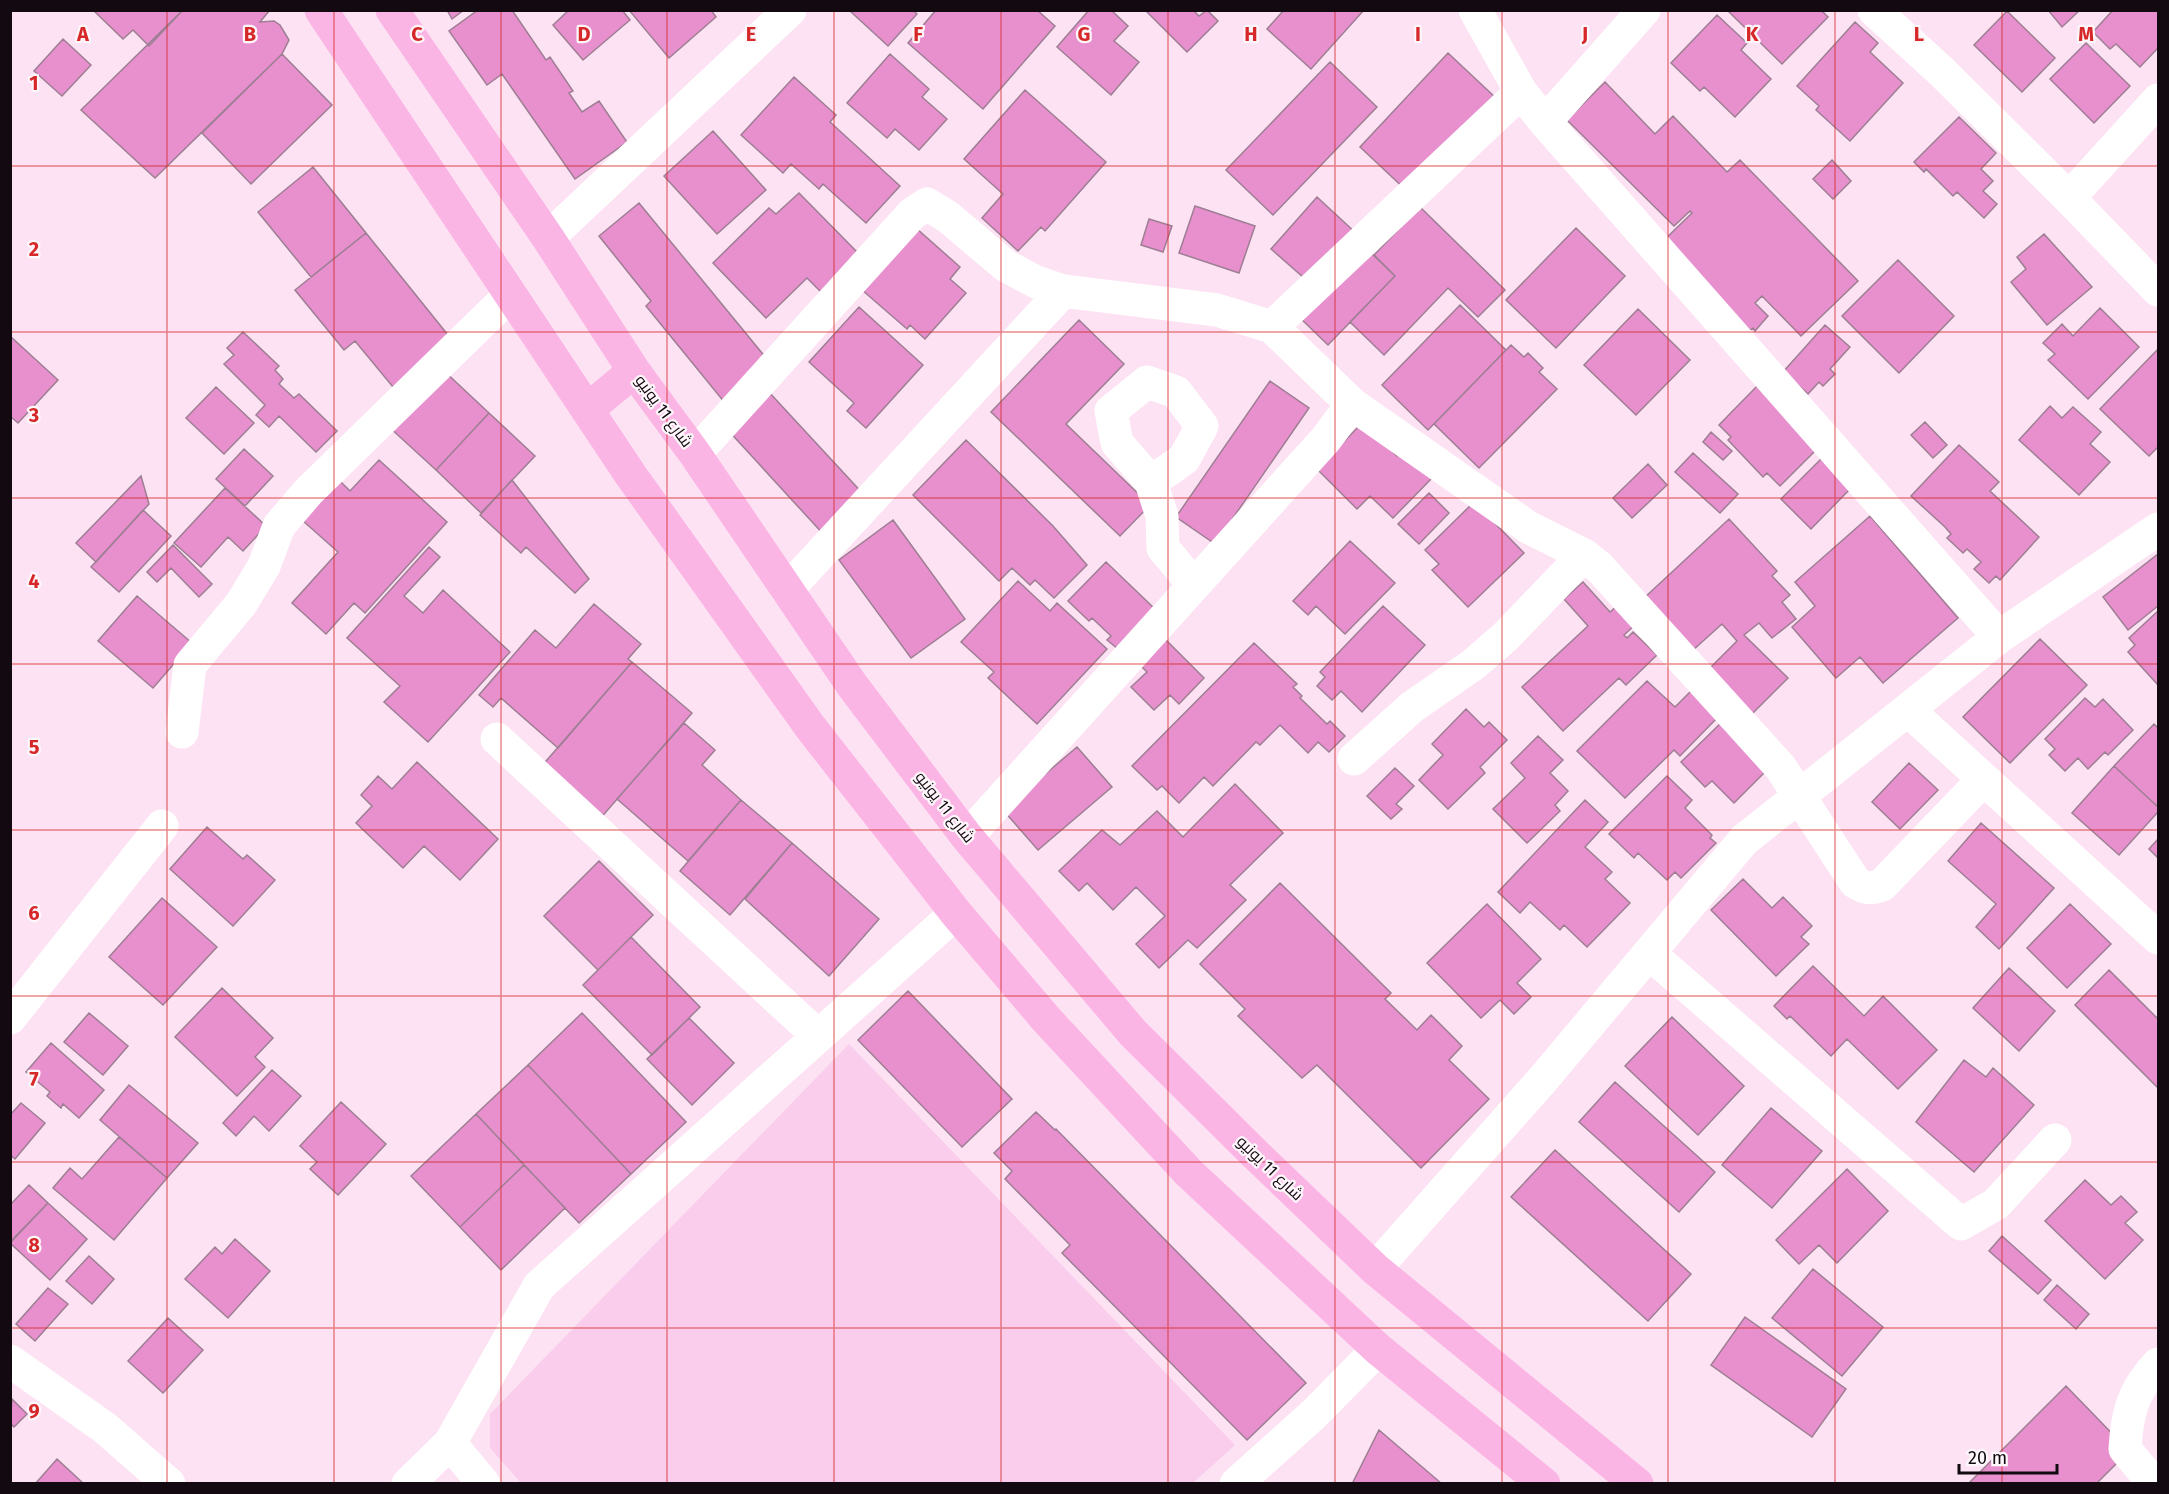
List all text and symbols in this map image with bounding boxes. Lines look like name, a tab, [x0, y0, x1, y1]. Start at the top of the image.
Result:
text: A	[76, 22, 90, 46]
text: B	[244, 22, 256, 46]
text: C	[411, 22, 423, 46]
text: D	[577, 22, 591, 46]
text: E	[746, 22, 756, 46]
text: F	[913, 22, 923, 46]
text: G	[1078, 22, 1090, 46]
text: H	[1244, 22, 1258, 46]
text: I	[1415, 22, 1421, 46]
text: J	[1581, 22, 1588, 46]
text: K	[1746, 22, 1759, 46]
text: L	[1914, 22, 1924, 46]
text: M	[2078, 22, 2094, 46]
text: 1	[29, 71, 39, 95]
text: 2	[29, 237, 39, 261]
street label: شارع 11 يونيو	[630, 371, 697, 452]
text: 3	[28, 403, 39, 427]
text: 4	[28, 569, 40, 593]
text: 5	[29, 735, 40, 759]
street label: شارع 11 يونيو	[910, 768, 979, 848]
text: 6	[28, 901, 40, 925]
text: 7	[29, 1067, 39, 1091]
street label: شارع 11 يونيو	[1231, 1132, 1307, 1206]
text: 8	[28, 1233, 40, 1257]
text: 9	[28, 1399, 40, 1423]
scale bar	[1959, 1437, 2056, 1475]
text: 20 m	[1968, 1447, 2007, 1469]

